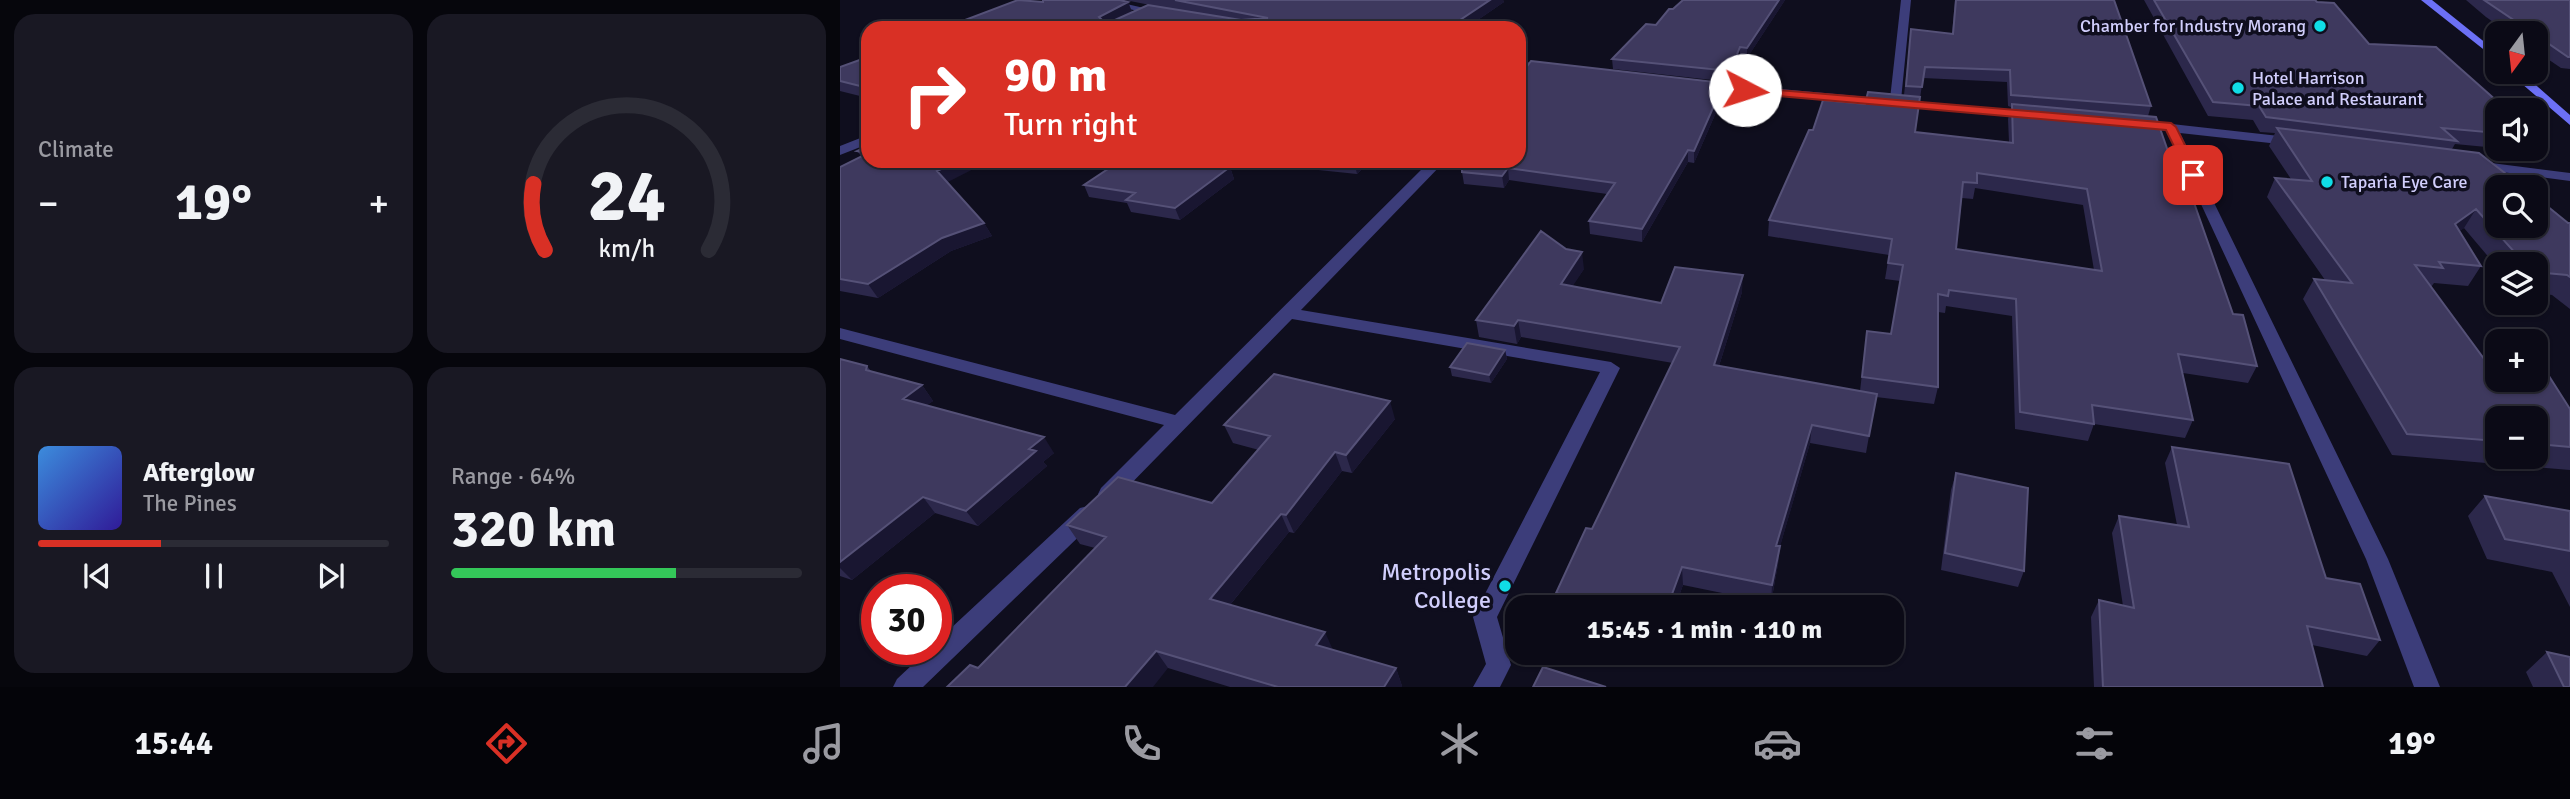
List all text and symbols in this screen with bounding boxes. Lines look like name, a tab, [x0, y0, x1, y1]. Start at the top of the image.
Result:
place label: Chamber for Industry Morang	[2080, 15, 2306, 37]
marker: Chamber for Industry Morang	[2312, 18, 2328, 34]
north arrow	[2485, 21, 2548, 84]
map controls	[2485, 21, 2548, 469]
text: 90 m	[1004, 45, 1107, 105]
icon: right	[889, 49, 980, 140]
position arrow	[1708, 53, 1782, 127]
place label: Hotel Harrison Palace and Restaurant	[2252, 67, 2424, 110]
marker: Hotel Harrison Palace and Restaurant	[2230, 80, 2246, 96]
button: sound	[2485, 98, 2548, 161]
text: Turn right	[1004, 105, 1137, 144]
text: Climate	[38, 135, 114, 164]
pin	[2163, 145, 2223, 205]
text: 24	[587, 152, 666, 241]
icon: arrive	[2174, 156, 2212, 194]
text: 19°	[175, 170, 252, 234]
place label: Taparia Eye Care	[2341, 171, 2468, 193]
marker: Taparia Eye Care	[2319, 174, 2335, 190]
button: search	[2485, 175, 2548, 238]
text: −	[38, 180, 59, 227]
text: +	[368, 180, 389, 227]
text: km/h	[598, 232, 655, 263]
button: layers	[2485, 252, 2548, 315]
button: +	[2485, 329, 2548, 392]
button: −	[2485, 406, 2548, 469]
text: Afterglow	[143, 457, 255, 489]
text: Range · 64%	[451, 462, 575, 491]
text: The Pines	[143, 489, 237, 518]
text: 320 km	[451, 497, 616, 561]
icon: previous	[78, 557, 116, 595]
icon: pause	[195, 557, 233, 595]
icon: next	[312, 557, 350, 595]
place label: Metropolis College	[1381, 557, 1491, 615]
speed limit sign: 30	[861, 574, 952, 665]
marker: Metropolis College	[1497, 578, 1513, 594]
text: 15:45 · 1 min · 110 m	[1587, 614, 1822, 646]
icon: directions	[482, 719, 531, 768]
icon: music	[799, 719, 848, 768]
icon: phone	[1117, 719, 1166, 768]
icon: climate	[1435, 719, 1484, 768]
icon: car	[1753, 719, 1802, 768]
icon: filters	[2070, 719, 2119, 768]
text: 15:44	[134, 724, 213, 763]
text: 19°	[2388, 724, 2436, 763]

